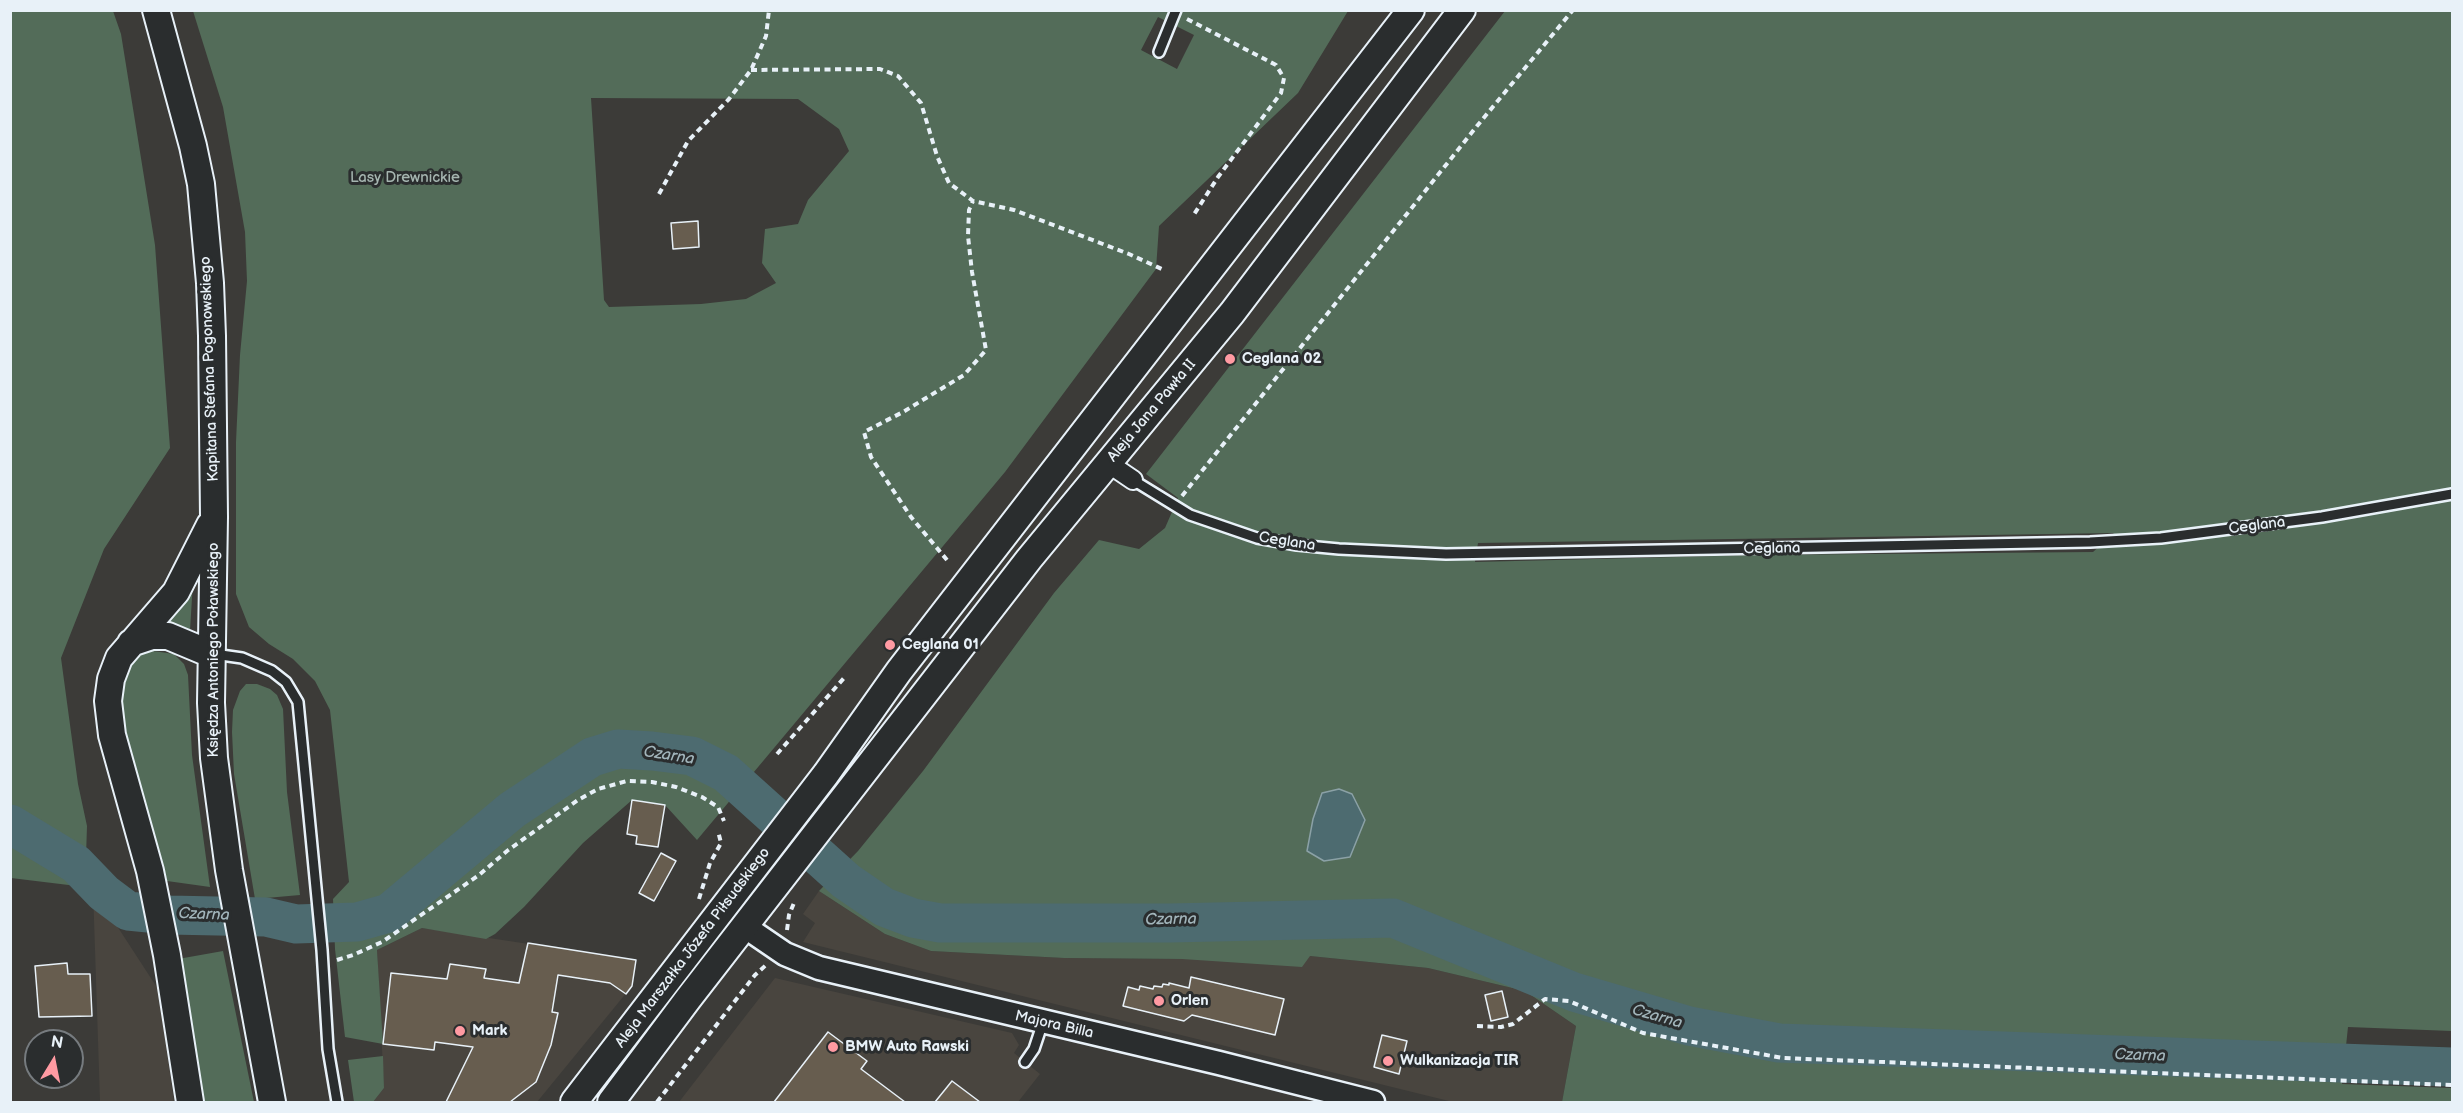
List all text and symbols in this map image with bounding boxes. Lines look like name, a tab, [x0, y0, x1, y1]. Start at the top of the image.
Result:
park label: Lasy Drewnickie	[350, 169, 460, 187]
street label: Kapitana Stefana Pogonowskiego	[197, 256, 223, 482]
place label: Ceglana 02	[1242, 350, 1322, 368]
marker: Ceglana 02	[1223, 352, 1237, 366]
street label: Aleja Jana Pawła II	[1104, 356, 1200, 466]
street label: Ceglana	[2228, 514, 2286, 538]
street label: Ceglana	[1257, 529, 1317, 555]
street label: Ceglana	[1743, 540, 1801, 558]
street label: Księdza Antoniego Poławskiego	[205, 543, 223, 757]
place label: Ceglana 01	[902, 636, 979, 654]
marker: Ceglana 01	[883, 638, 897, 652]
water label: Czarna	[642, 742, 696, 770]
street label: Aleja Marszałka Józefa Piłsudskiego	[612, 844, 774, 1052]
water label: Czarna	[178, 905, 230, 925]
water label: Czarna	[1145, 910, 1197, 930]
place label: Orlen	[1171, 992, 1209, 1010]
marker: Orlen	[1152, 994, 1166, 1008]
water label: Czarna	[1630, 1001, 1684, 1033]
street label: Majora Billa	[1013, 1007, 1095, 1043]
place label: Mark	[472, 1022, 507, 1040]
marker: Mark	[453, 1024, 467, 1038]
north arrow	[24, 1029, 84, 1089]
text: N	[49, 1032, 64, 1053]
place label: BMW Auto Rawski	[845, 1038, 969, 1056]
marker: BMW Auto Rawski	[826, 1040, 840, 1054]
water label: Czarna	[2114, 1046, 2166, 1066]
place label: Wulkanizacja TIR	[1400, 1052, 1519, 1070]
marker: Wulkanizacja TIR	[1381, 1054, 1395, 1068]

